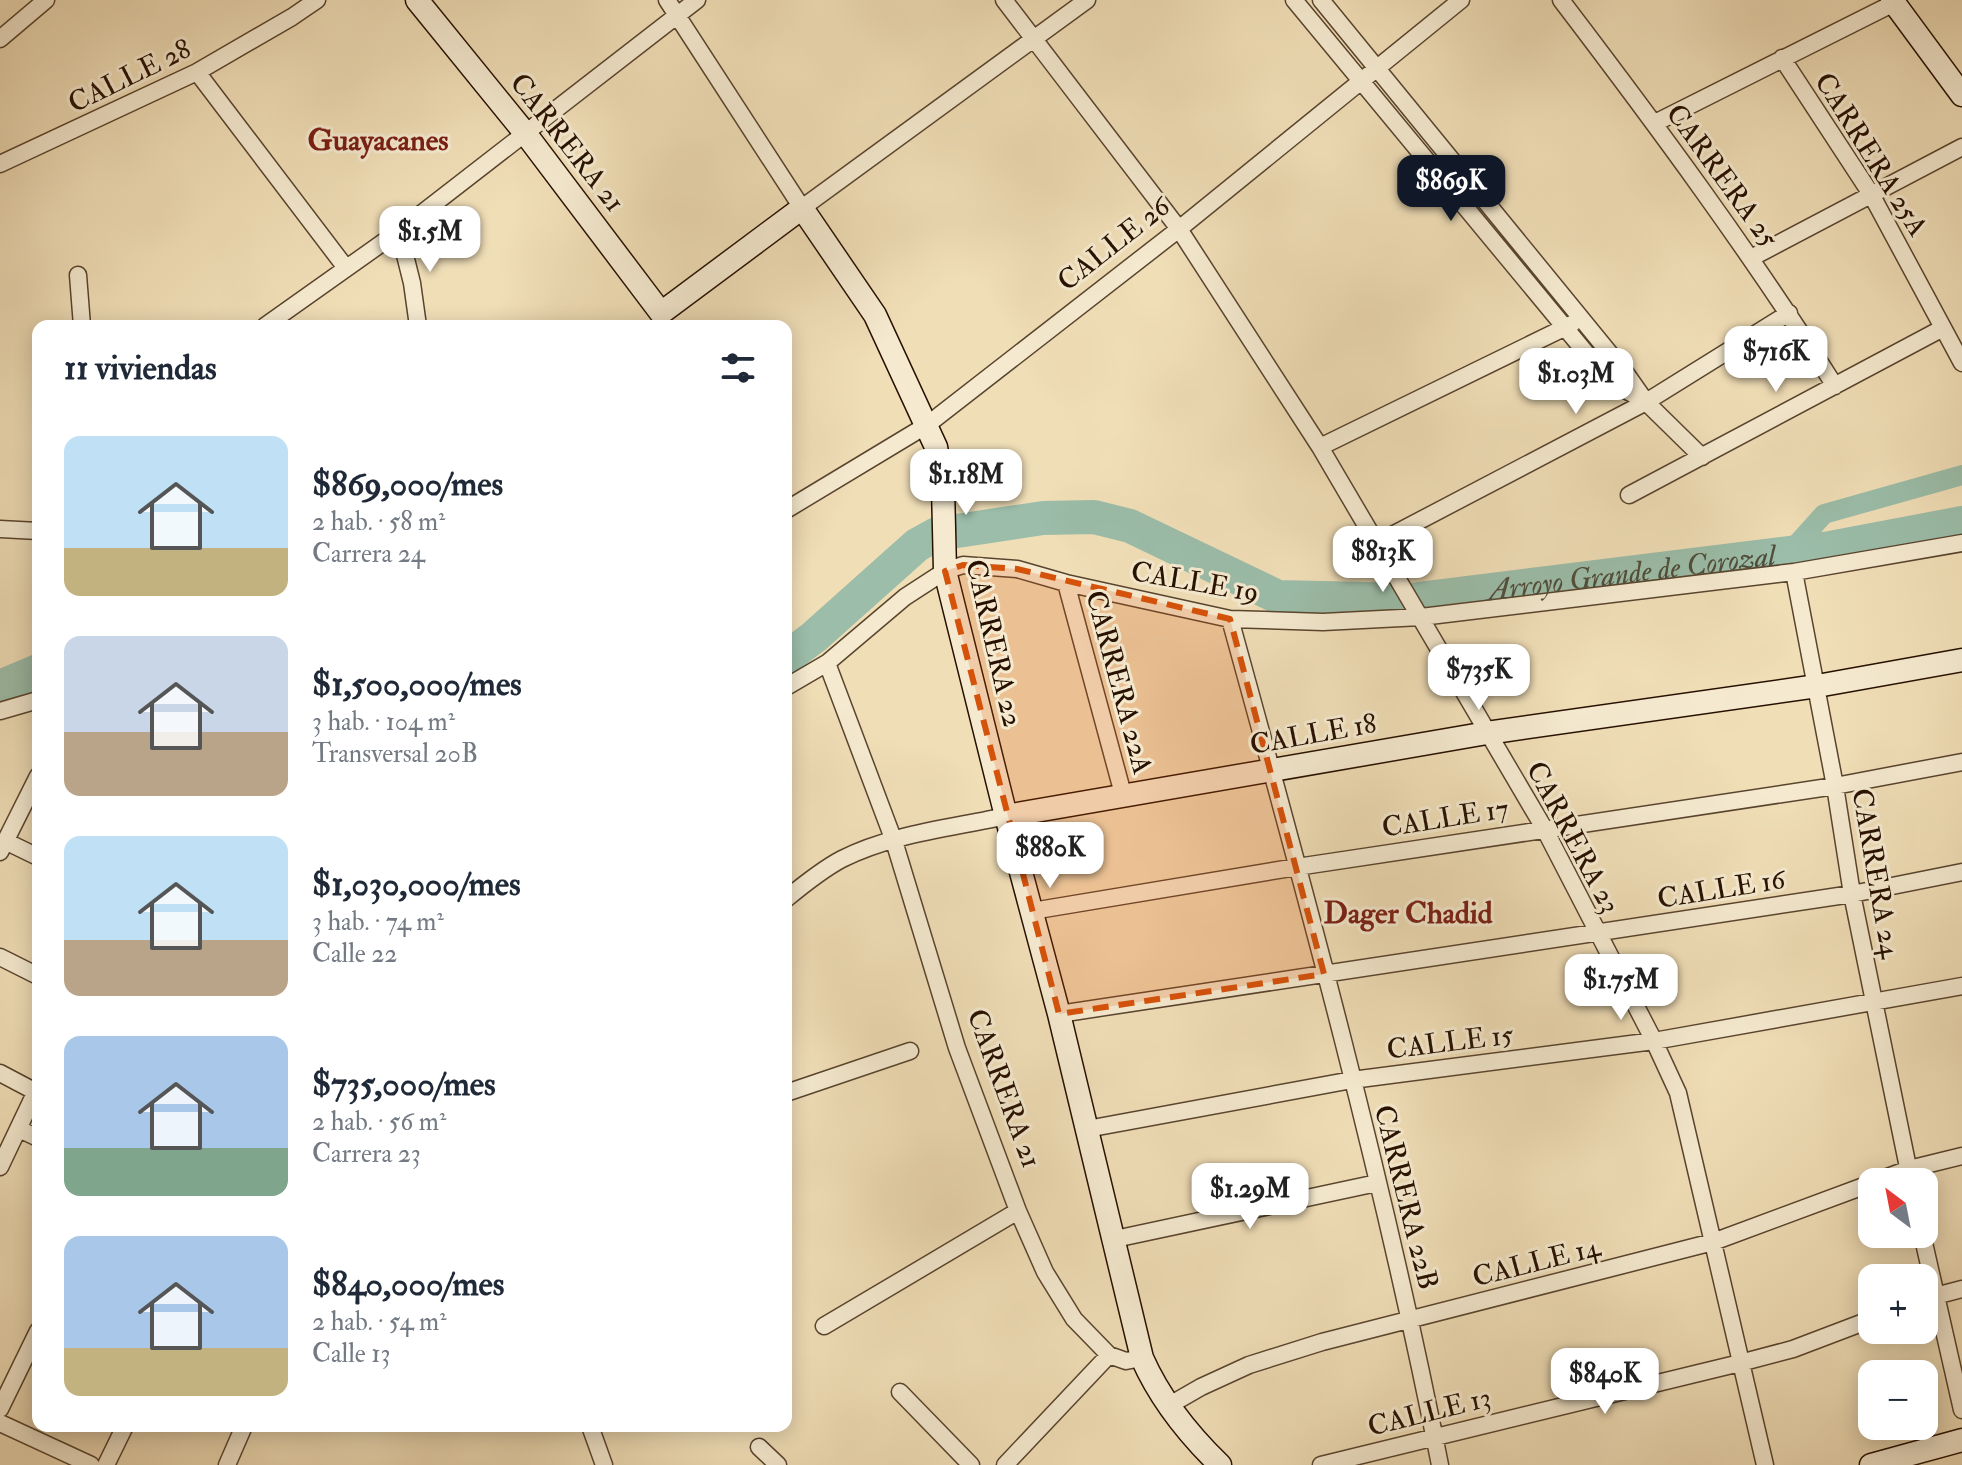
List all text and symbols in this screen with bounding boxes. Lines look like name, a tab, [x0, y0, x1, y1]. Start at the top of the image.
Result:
street label: CALLE 28	[63, 32, 197, 121]
street label: CARRERA 25A	[1806, 66, 1935, 243]
street label: CARRERA 21	[502, 67, 632, 219]
street label: CARRERA 25	[1658, 97, 1786, 255]
district label: Guayacanes	[308, 122, 448, 159]
pin: $869K	[1395, 155, 1507, 223]
text: $869K	[1415, 165, 1487, 197]
street label: CALLE 26	[1051, 188, 1179, 299]
pin: $1.5M	[374, 206, 486, 274]
text: $1.5M	[397, 216, 463, 248]
pin: $716K	[1720, 326, 1832, 394]
text: $716K	[1742, 336, 1810, 368]
icon: filters	[716, 346, 760, 390]
text: 11 viviendas	[64, 347, 217, 390]
pin: $1.03M	[1511, 348, 1641, 416]
text: $1.03M	[1537, 358, 1615, 390]
pin: $1.18M	[901, 449, 1031, 517]
text: $1.18M	[928, 459, 1004, 491]
text: $869,000/mes	[312, 463, 503, 506]
icon: home	[128, 468, 224, 564]
text: 2 hab. · 58 m²	[312, 506, 445, 538]
pin: $813K	[1327, 526, 1439, 594]
text: $813K	[1351, 536, 1415, 568]
water label: Arroyo Grande de Corozal	[1481, 537, 1780, 610]
text: Carrera 24	[312, 538, 425, 570]
street label: CALLE 19	[1128, 554, 1261, 611]
street label: CARRERA 22	[957, 556, 1030, 730]
street label: CARRERA 22A	[1077, 587, 1160, 778]
pin: $735K	[1423, 644, 1535, 712]
text: $735K	[1446, 654, 1512, 686]
text: $1,500,000/mes	[312, 663, 522, 706]
icon: home	[128, 668, 224, 764]
text: 3 hab. · 104 m²	[312, 706, 455, 738]
street label: CALLE 18	[1247, 706, 1379, 763]
text: Transversal 20B	[312, 738, 478, 770]
street label: CARRERA 23	[1518, 756, 1627, 920]
street label: CARRERA 24	[1843, 786, 1908, 963]
street label: CALLE 17	[1379, 791, 1511, 846]
pin: $880K	[994, 822, 1106, 890]
text: $880K	[1015, 832, 1085, 864]
street label: CALLE 16	[1655, 862, 1789, 917]
text: $1,030,000/mes	[312, 863, 521, 906]
icon: home	[128, 868, 224, 964]
district label: Dager Chadid	[1324, 895, 1493, 932]
text: 3 hab. · 74 m²	[312, 906, 444, 938]
text: Calle 22	[312, 938, 398, 970]
pin: $1.75M	[1556, 954, 1686, 1022]
text: $1.75M	[1583, 964, 1659, 996]
street label: CARRERA 21	[959, 1004, 1049, 1173]
street label: CALLE 15	[1385, 1017, 1516, 1068]
text: $735,000/mes	[312, 1063, 496, 1106]
icon: home	[128, 1068, 224, 1164]
street label: CARRERA 22B	[1366, 1101, 1445, 1293]
text: 2 hab. · 56 m²	[312, 1106, 446, 1138]
text: Carrera 23	[312, 1138, 421, 1170]
pin: $1.29M	[1185, 1163, 1315, 1231]
north arrow	[1858, 1168, 1938, 1248]
map controls	[1858, 1168, 1938, 1440]
text: $1.29M	[1210, 1173, 1290, 1205]
street label: CALLE 14	[1469, 1229, 1606, 1295]
text: $840,000/mes	[312, 1263, 504, 1306]
button: +	[1858, 1264, 1938, 1344]
icon: home	[128, 1268, 224, 1364]
text: 2 hab. · 54 m²	[312, 1306, 447, 1338]
text: Calle 13	[312, 1338, 390, 1370]
pin: $840K	[1549, 1348, 1661, 1416]
text: $840K	[1569, 1358, 1641, 1390]
button: −	[1858, 1360, 1938, 1440]
street label: CALLE 13	[1364, 1380, 1495, 1445]

